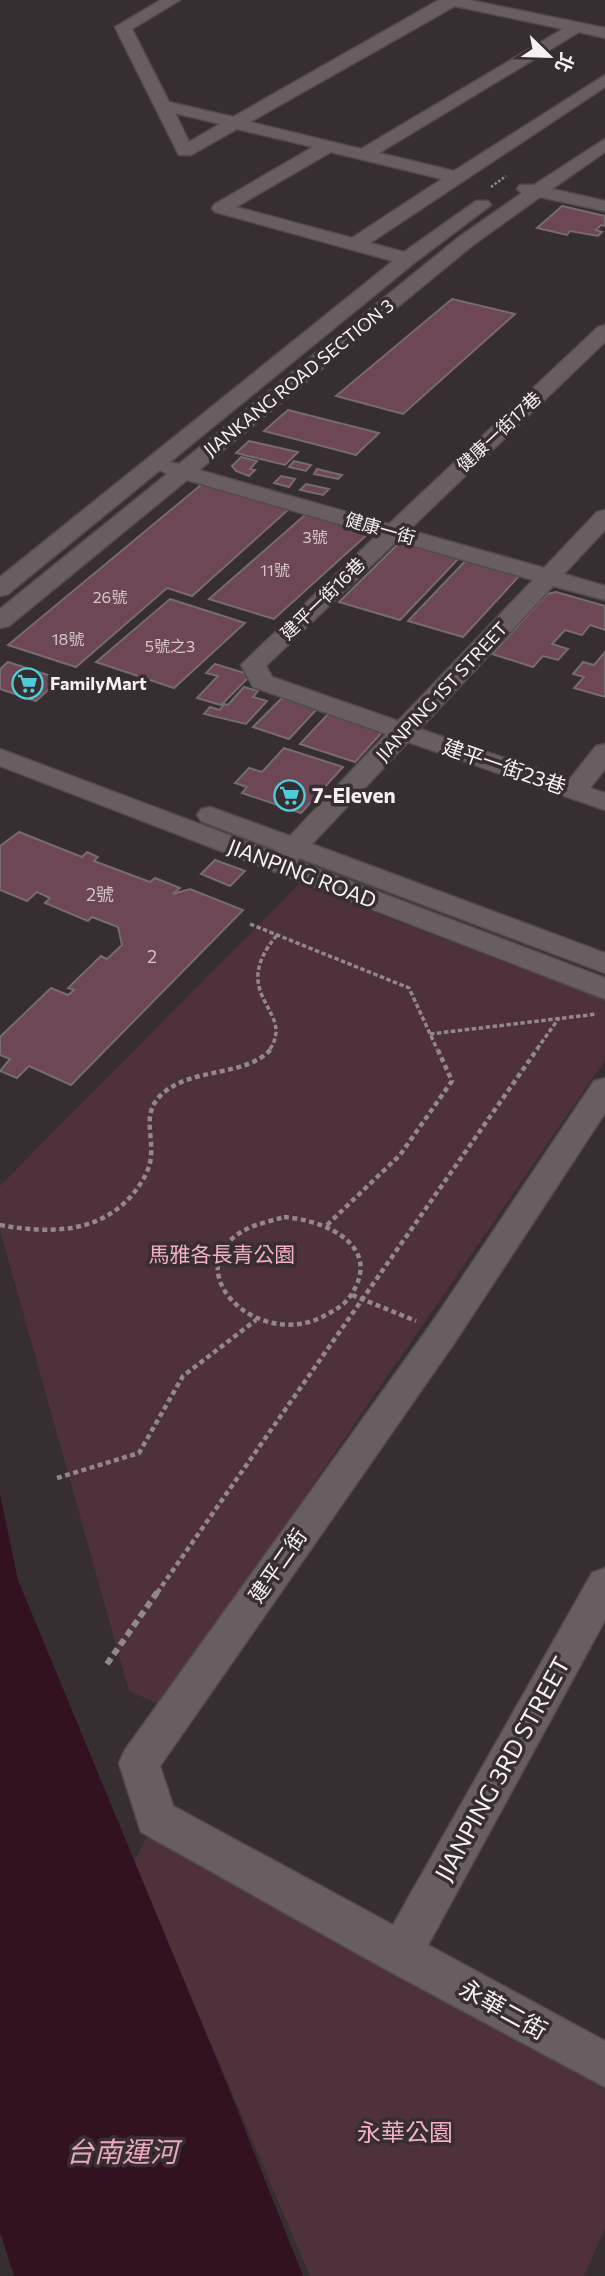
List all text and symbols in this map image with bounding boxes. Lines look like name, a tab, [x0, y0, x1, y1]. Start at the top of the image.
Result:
north arrow	[514, 21, 584, 91]
text: 北	[551, 50, 579, 76]
street label: JIANKANG ROAD SECTION 3	[199, 294, 398, 461]
street label: 健康一街17巷	[452, 387, 545, 476]
street label: 健康一街	[343, 508, 418, 549]
house number: 3號	[302, 527, 328, 546]
street label: 建平一街16巷	[276, 553, 369, 644]
house number: 11號	[260, 560, 290, 579]
house number: 26號	[93, 587, 127, 606]
street label: JIANPING 1ST STREET	[371, 617, 512, 766]
house number: 18號	[52, 629, 84, 648]
house number: 5號之3	[145, 636, 195, 655]
supermarket icon: FamilyMart	[10, 667, 44, 701]
place label: FamilyMart	[50, 672, 147, 694]
street label: 建平一街23巷	[440, 733, 569, 798]
supermarket icon: 7-Eleven	[272, 779, 306, 813]
place label: 7-Eleven	[312, 782, 396, 807]
street label: JIANPING ROAD	[225, 833, 380, 912]
house number: 2號	[86, 883, 114, 905]
house number: 2	[147, 945, 157, 967]
park label: 馬雅各長青公園	[149, 1241, 296, 1266]
street label: 建平二街	[242, 1524, 311, 1607]
street label: JIANPING 3RD STREET	[428, 1651, 575, 1885]
street label: 永華二街	[455, 1973, 553, 2045]
park label: 永華公園	[357, 2117, 453, 2146]
water label: 台南運河	[66, 2134, 183, 2168]

